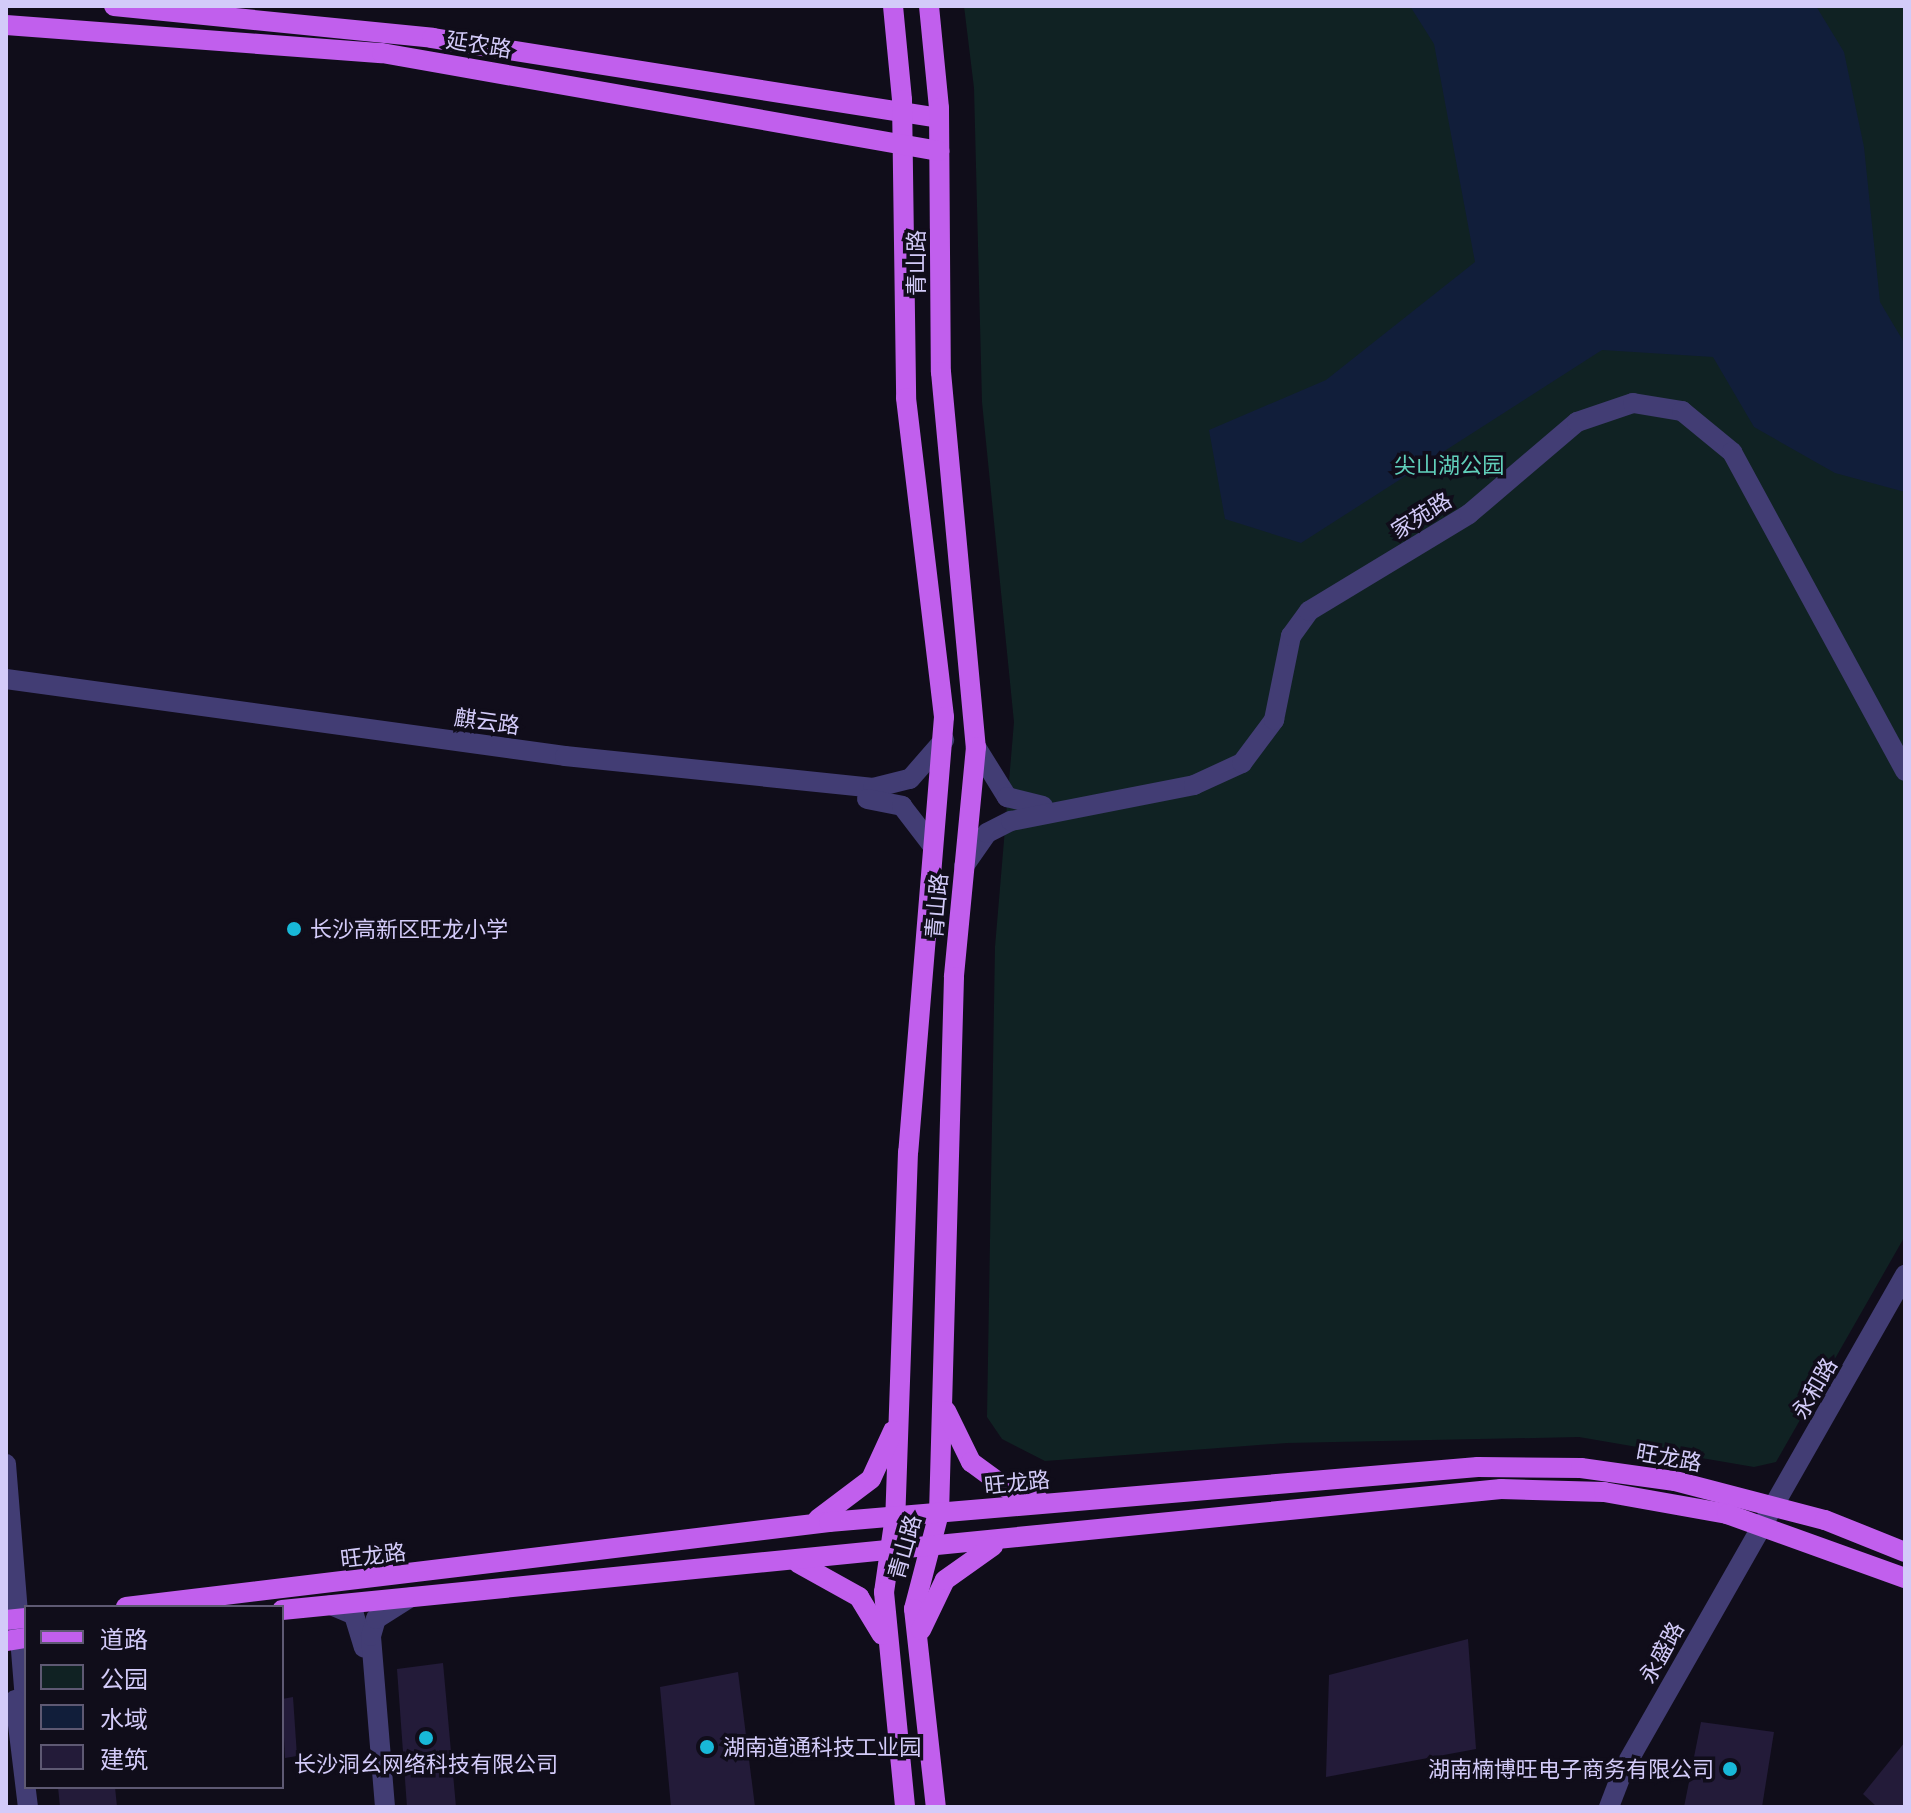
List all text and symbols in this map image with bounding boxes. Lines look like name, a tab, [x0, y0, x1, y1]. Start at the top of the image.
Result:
street label: 延农路	[444, 26, 514, 62]
street label: 青山路	[903, 230, 929, 296]
park label: 尖山湖公园	[1394, 452, 1504, 478]
street label: 家苑路	[1386, 486, 1456, 544]
street label: 麒云路	[452, 703, 522, 739]
street label: 青山路	[920, 872, 952, 940]
place label: 长沙高新区旺龙小学	[310, 916, 508, 942]
marker: 长沙高新区旺龙小学	[285, 920, 303, 938]
street label: 永和路	[1786, 1353, 1842, 1423]
street label: 旺龙路	[1634, 1438, 1704, 1476]
street label: 旺龙路	[983, 1465, 1051, 1499]
street label: 青山路	[882, 1512, 926, 1582]
street label: 旺龙路	[339, 1538, 407, 1572]
legend	[24, 1605, 284, 1789]
street label: 永盛路	[1633, 1617, 1689, 1687]
text: 道路	[100, 1624, 148, 1653]
text: 公园	[100, 1664, 148, 1693]
text: 水域	[100, 1704, 148, 1733]
marker: 长沙洞幺网络科技有限公司	[417, 1729, 435, 1747]
place label: 湖南道通科技工业园	[723, 1734, 921, 1760]
marker: 湖南道通科技工业园	[698, 1738, 716, 1756]
text: 建筑	[100, 1744, 148, 1773]
place label: 长沙洞幺网络科技有限公司	[294, 1751, 558, 1777]
place label: 湖南楠博旺电子商务有限公司	[1428, 1756, 1714, 1782]
marker: 湖南楠博旺电子商务有限公司	[1721, 1760, 1739, 1778]

